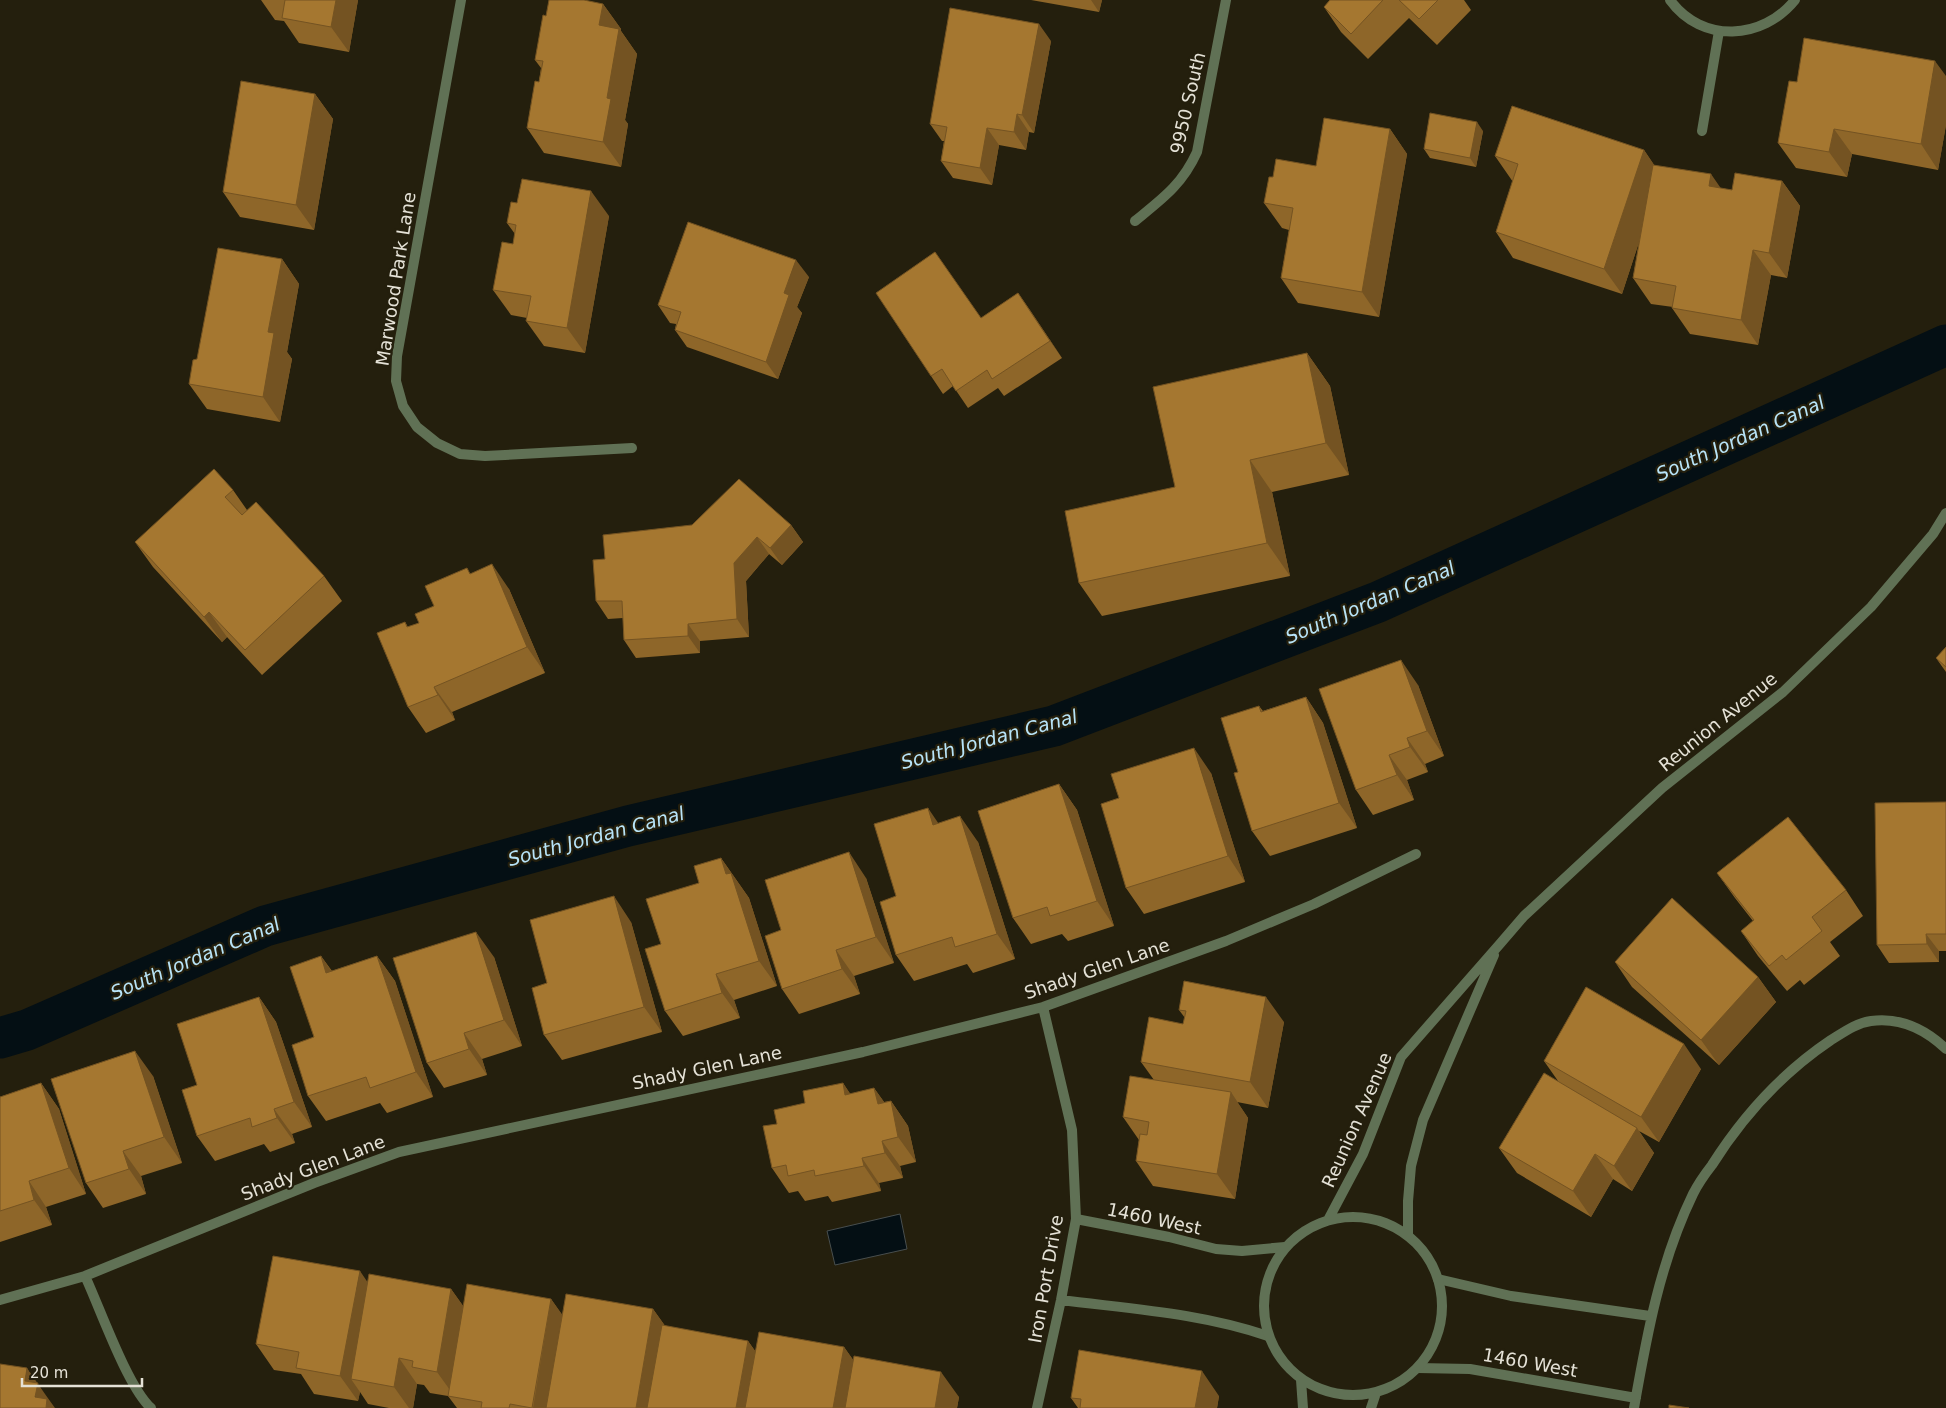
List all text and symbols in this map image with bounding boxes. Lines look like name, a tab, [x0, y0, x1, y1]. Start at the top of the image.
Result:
street label: 9950 South	[1166, 50, 1209, 156]
street label: Marwood Park Lane	[371, 190, 420, 367]
water label: South Jordan Canal	[1652, 391, 1828, 485]
water label: South Jordan Canal	[1282, 556, 1459, 648]
street label: Reunion Avenue	[1654, 668, 1781, 776]
water label: South Jordan Canal	[898, 705, 1080, 773]
water label: South Jordan Canal	[505, 802, 687, 870]
water label: South Jordan Canal	[107, 912, 284, 1004]
street label: Shady Glen Lane	[1021, 934, 1172, 1003]
street label: Shady Glen Lane	[630, 1041, 784, 1094]
street label: Reunion Avenue	[1317, 1049, 1396, 1191]
street label: Shady Glen Lane	[238, 1130, 388, 1205]
street label: 1460 West	[1105, 1198, 1203, 1239]
street label: Iron Port Drive	[1024, 1213, 1067, 1345]
street label: 1460 West	[1481, 1344, 1579, 1381]
scale bar	[22, 1356, 142, 1388]
text: 20 m	[30, 1364, 68, 1382]

